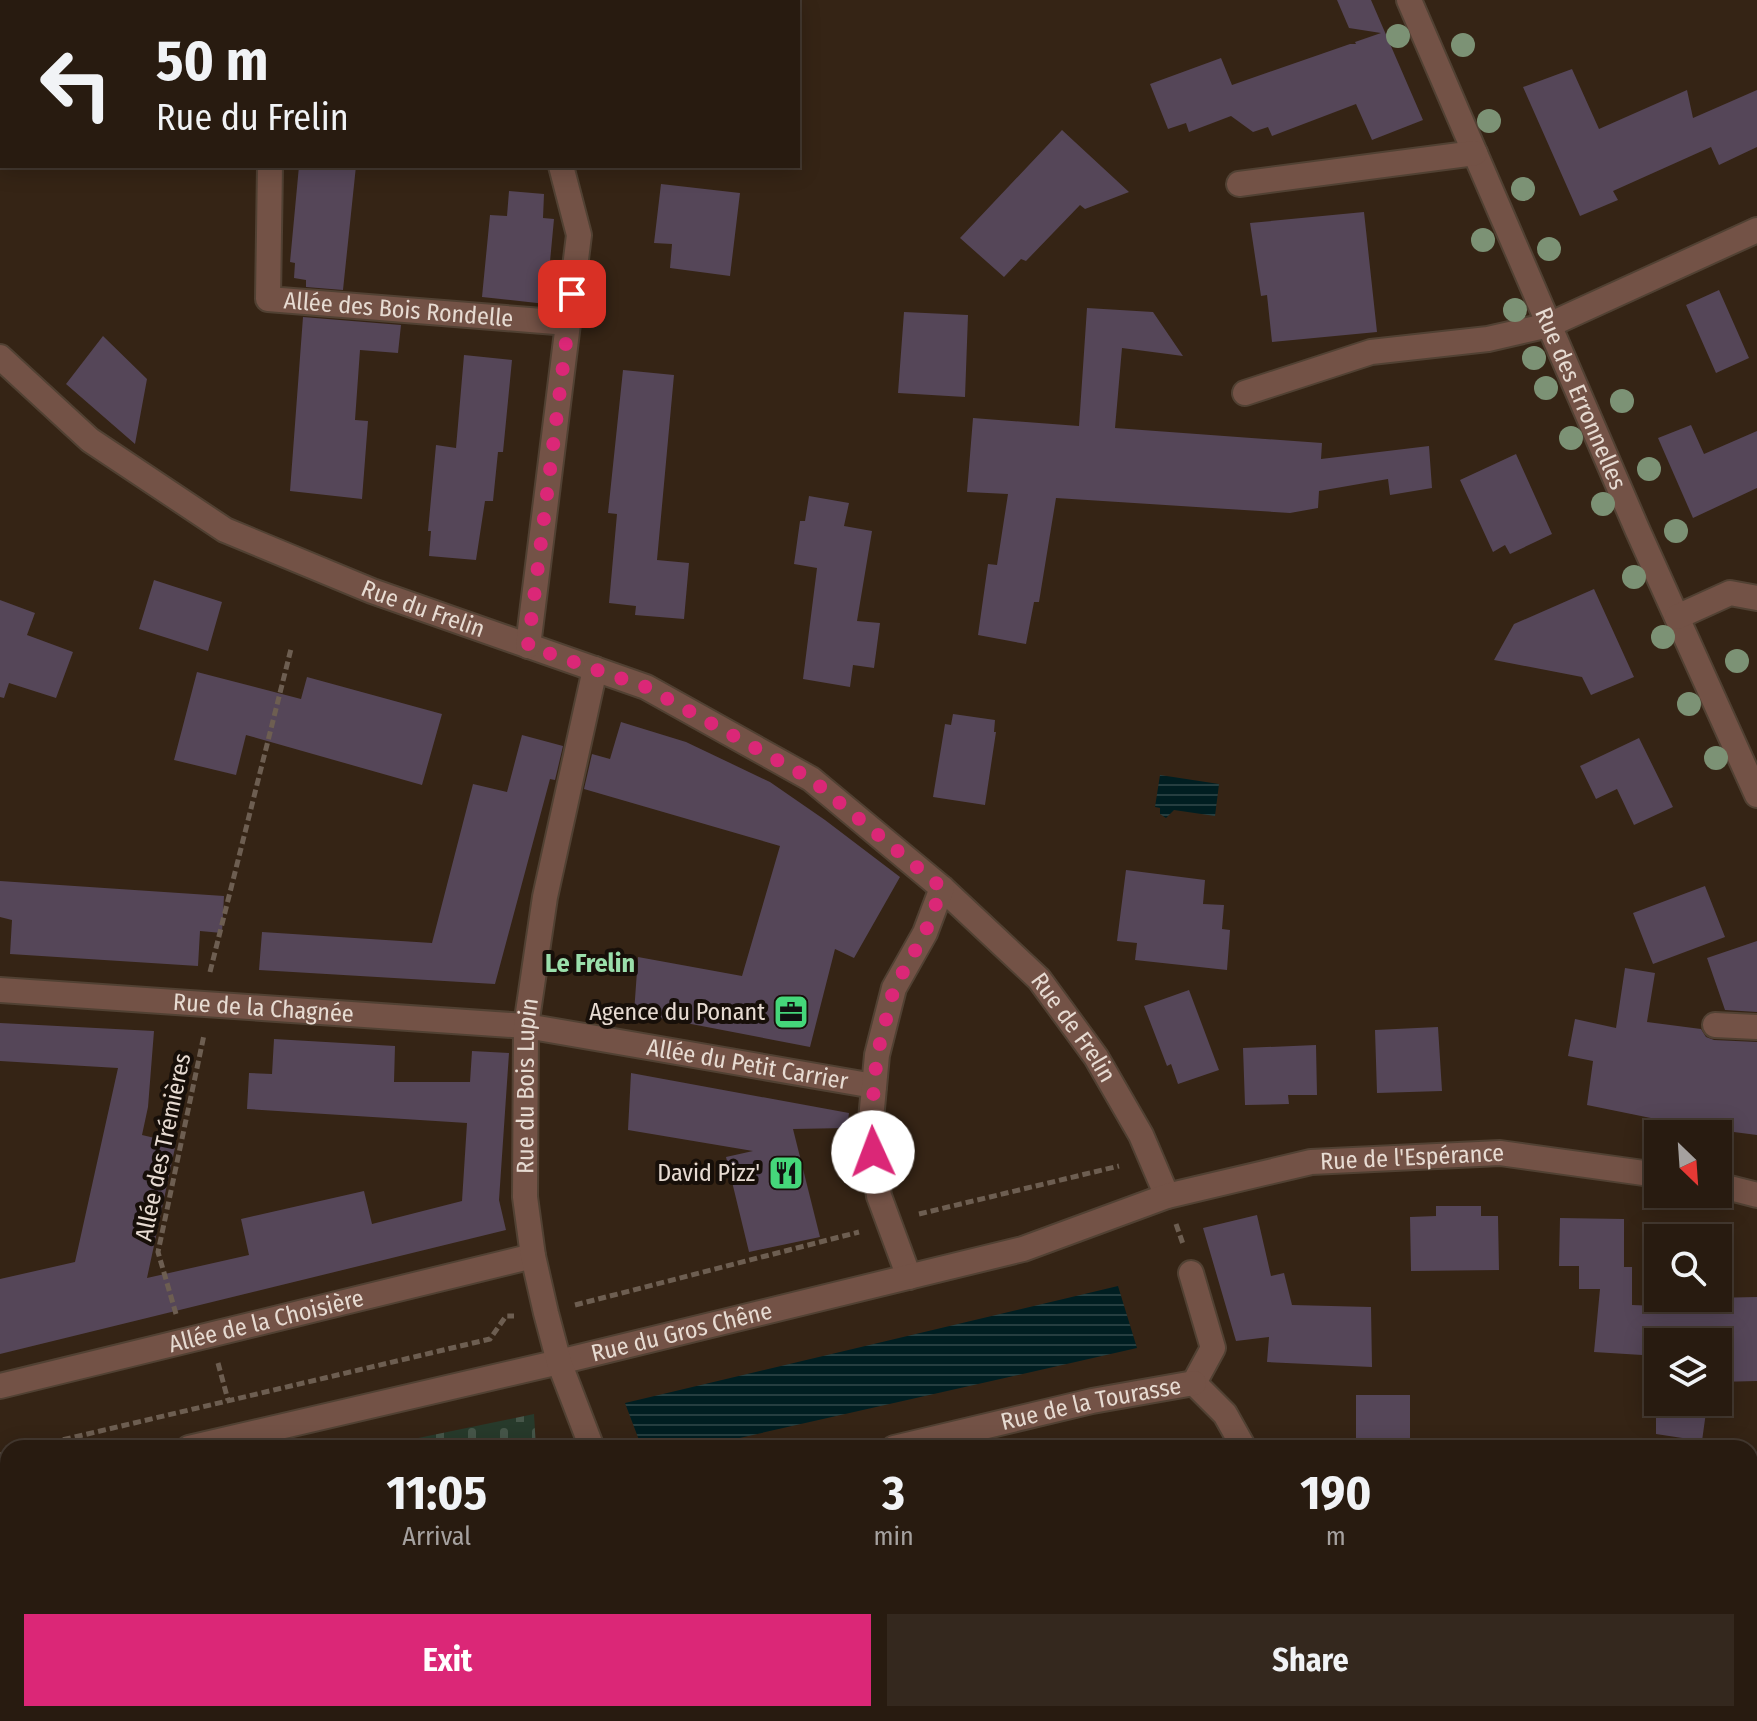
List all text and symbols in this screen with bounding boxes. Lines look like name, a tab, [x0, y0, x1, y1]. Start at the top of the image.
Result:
text: 50 m	[156, 28, 268, 95]
icon: left	[24, 32, 128, 136]
text: Rue du Frelin	[156, 96, 349, 140]
pin	[538, 260, 606, 328]
icon: arrive	[550, 272, 594, 316]
street label: Allée des Bois Rondelle	[283, 286, 514, 333]
street label: Rue des Erronnelles	[1529, 303, 1632, 494]
street label: Rue du Frelin	[357, 574, 488, 643]
district label: Le Frelin	[545, 948, 635, 979]
street label: Rue de Frelin	[1025, 967, 1122, 1087]
street label: Rue de la Chagnée	[172, 988, 355, 1028]
office icon: Agence du Ponant	[772, 993, 810, 1031]
street label: Rue du Bois Lupin	[511, 996, 544, 1174]
place label: Agence du Ponant	[589, 998, 765, 1026]
street label: Allée du Petit Carrier	[645, 1033, 851, 1095]
street label: Allée des Trémières	[129, 1051, 197, 1243]
position arrow	[831, 1110, 915, 1194]
north arrow	[1644, 1120, 1732, 1208]
map controls	[1644, 1120, 1732, 1416]
street label: Rue de l'Espérance	[1319, 1139, 1505, 1176]
restaurant icon: David Pizz'	[767, 1154, 805, 1192]
place label: David Pizz'	[657, 1159, 760, 1187]
button: search	[1644, 1224, 1732, 1312]
street label: Allée de la Choisière	[166, 1284, 366, 1358]
street label: Rue du Gros Chêne	[588, 1297, 775, 1368]
button: layers	[1644, 1328, 1732, 1416]
street label: Rue de la Tourasse	[998, 1372, 1183, 1436]
text: 11:05	[386, 1464, 487, 1522]
text: 3	[882, 1464, 905, 1522]
text: 190	[1300, 1464, 1372, 1522]
text: Arrival	[402, 1521, 471, 1552]
text: min	[873, 1521, 914, 1552]
text: m	[1326, 1521, 1346, 1552]
button: Exit	[24, 1614, 871, 1706]
button: Share	[887, 1614, 1734, 1706]

